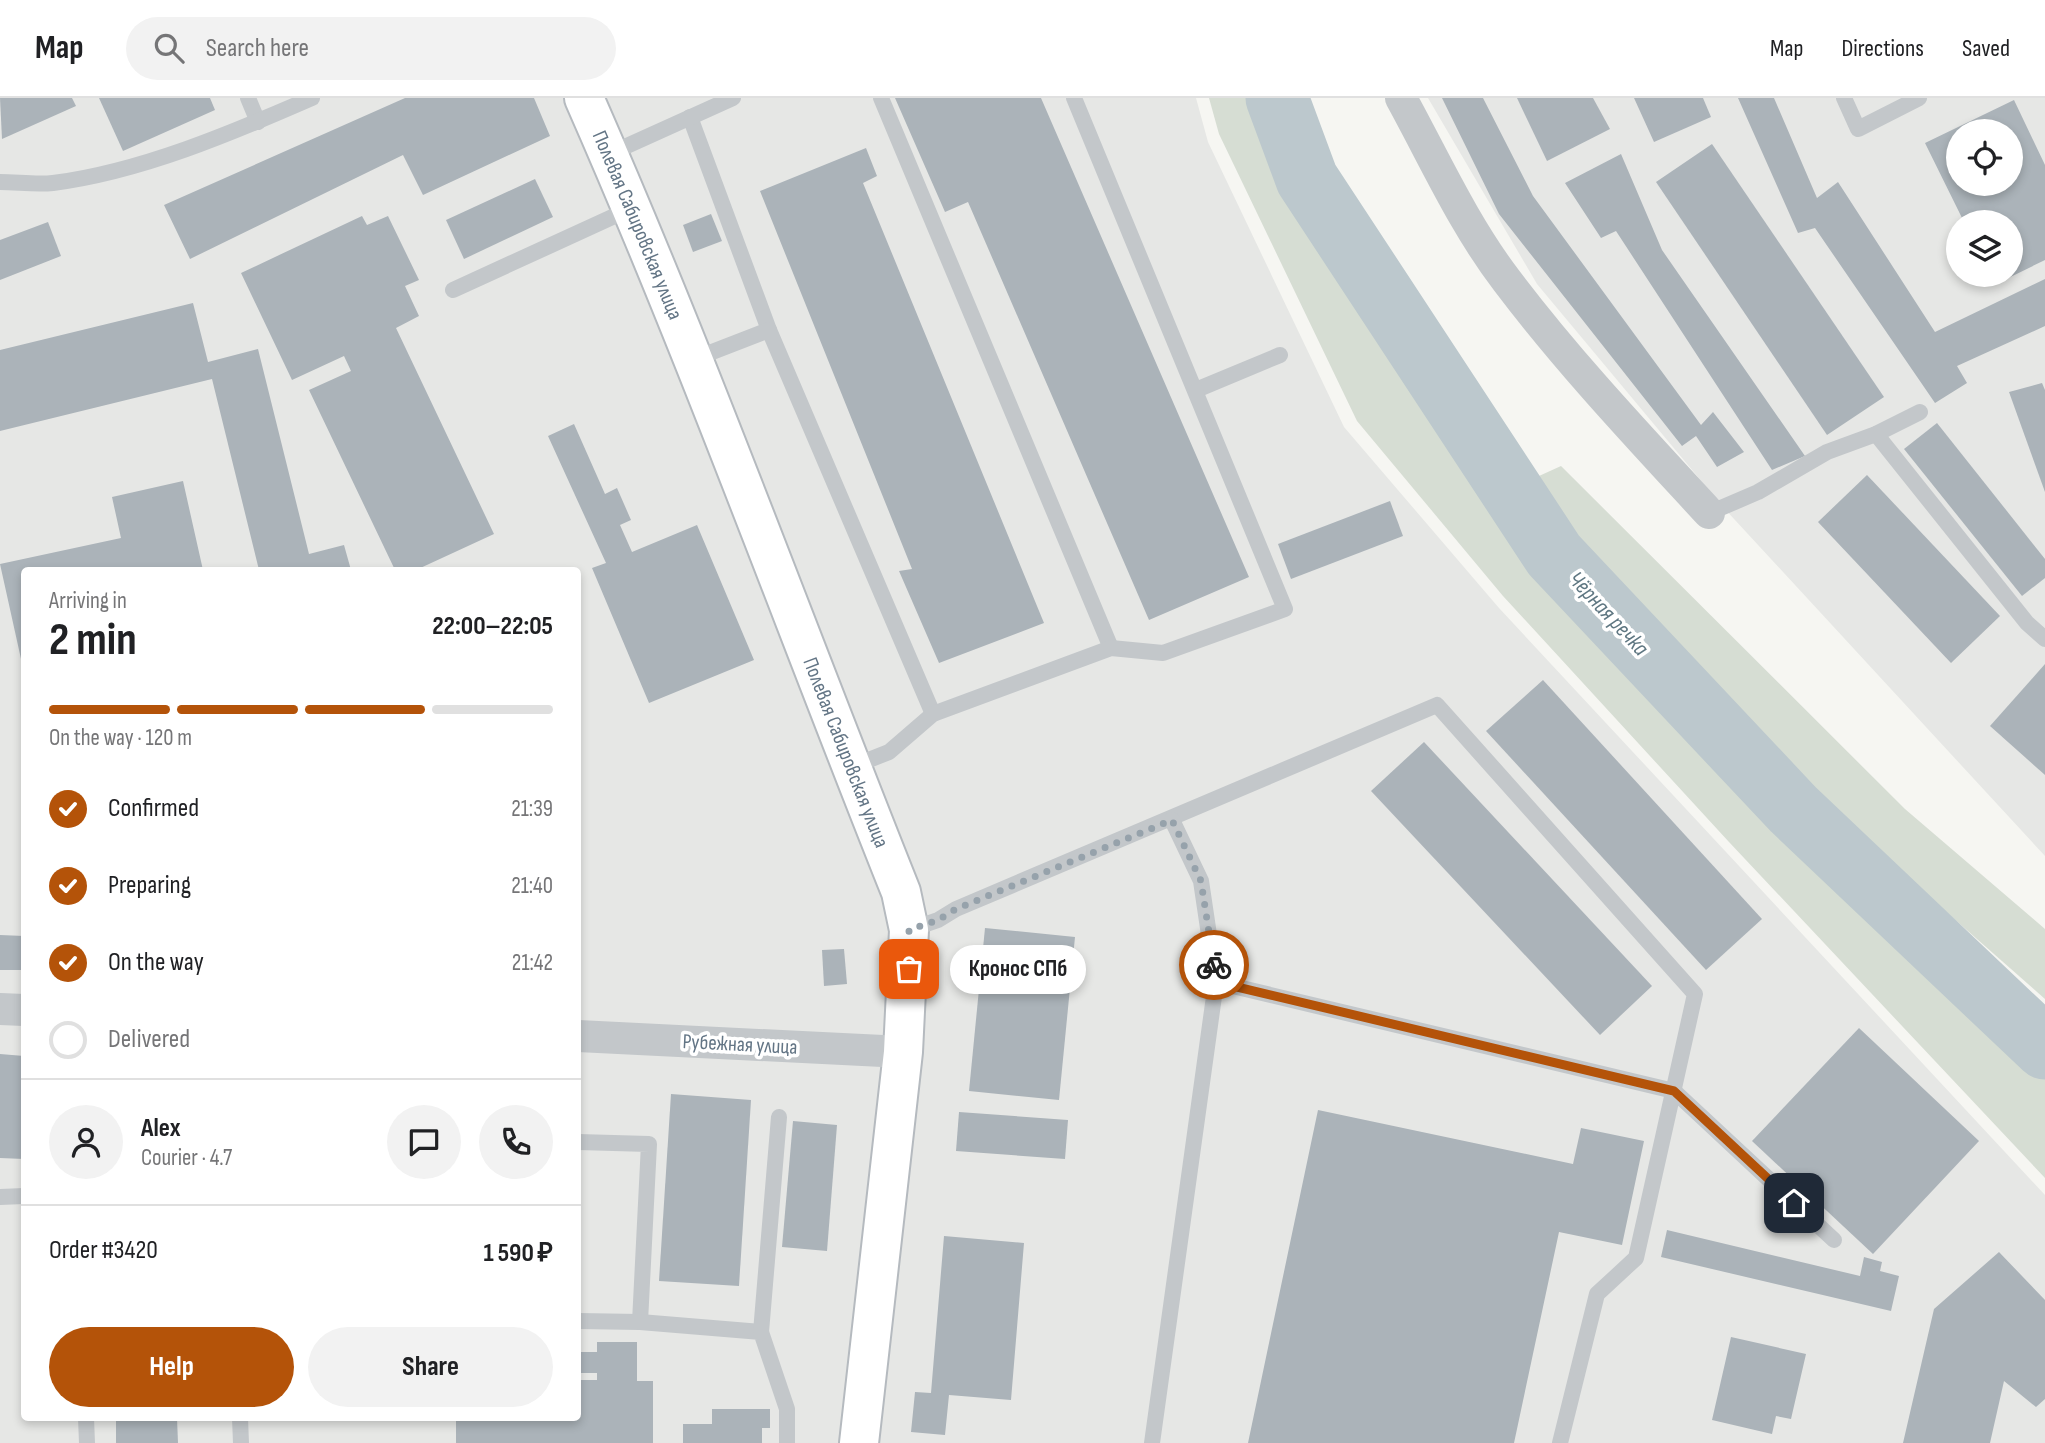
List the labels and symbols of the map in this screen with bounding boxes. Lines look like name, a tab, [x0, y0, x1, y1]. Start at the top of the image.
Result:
street label: Полевая Сабировская улица	[587, 127, 688, 323]
water label: Чёрная речка	[1562, 566, 1655, 662]
street label: Полевая Сабировская улица	[797, 654, 894, 851]
courier	[1179, 930, 1249, 1000]
pin	[879, 939, 939, 999]
callout: Кронос СПб	[951, 944, 1088, 994]
street label: Рубежная улица	[682, 1029, 798, 1060]
pin	[1764, 1173, 1824, 1233]

